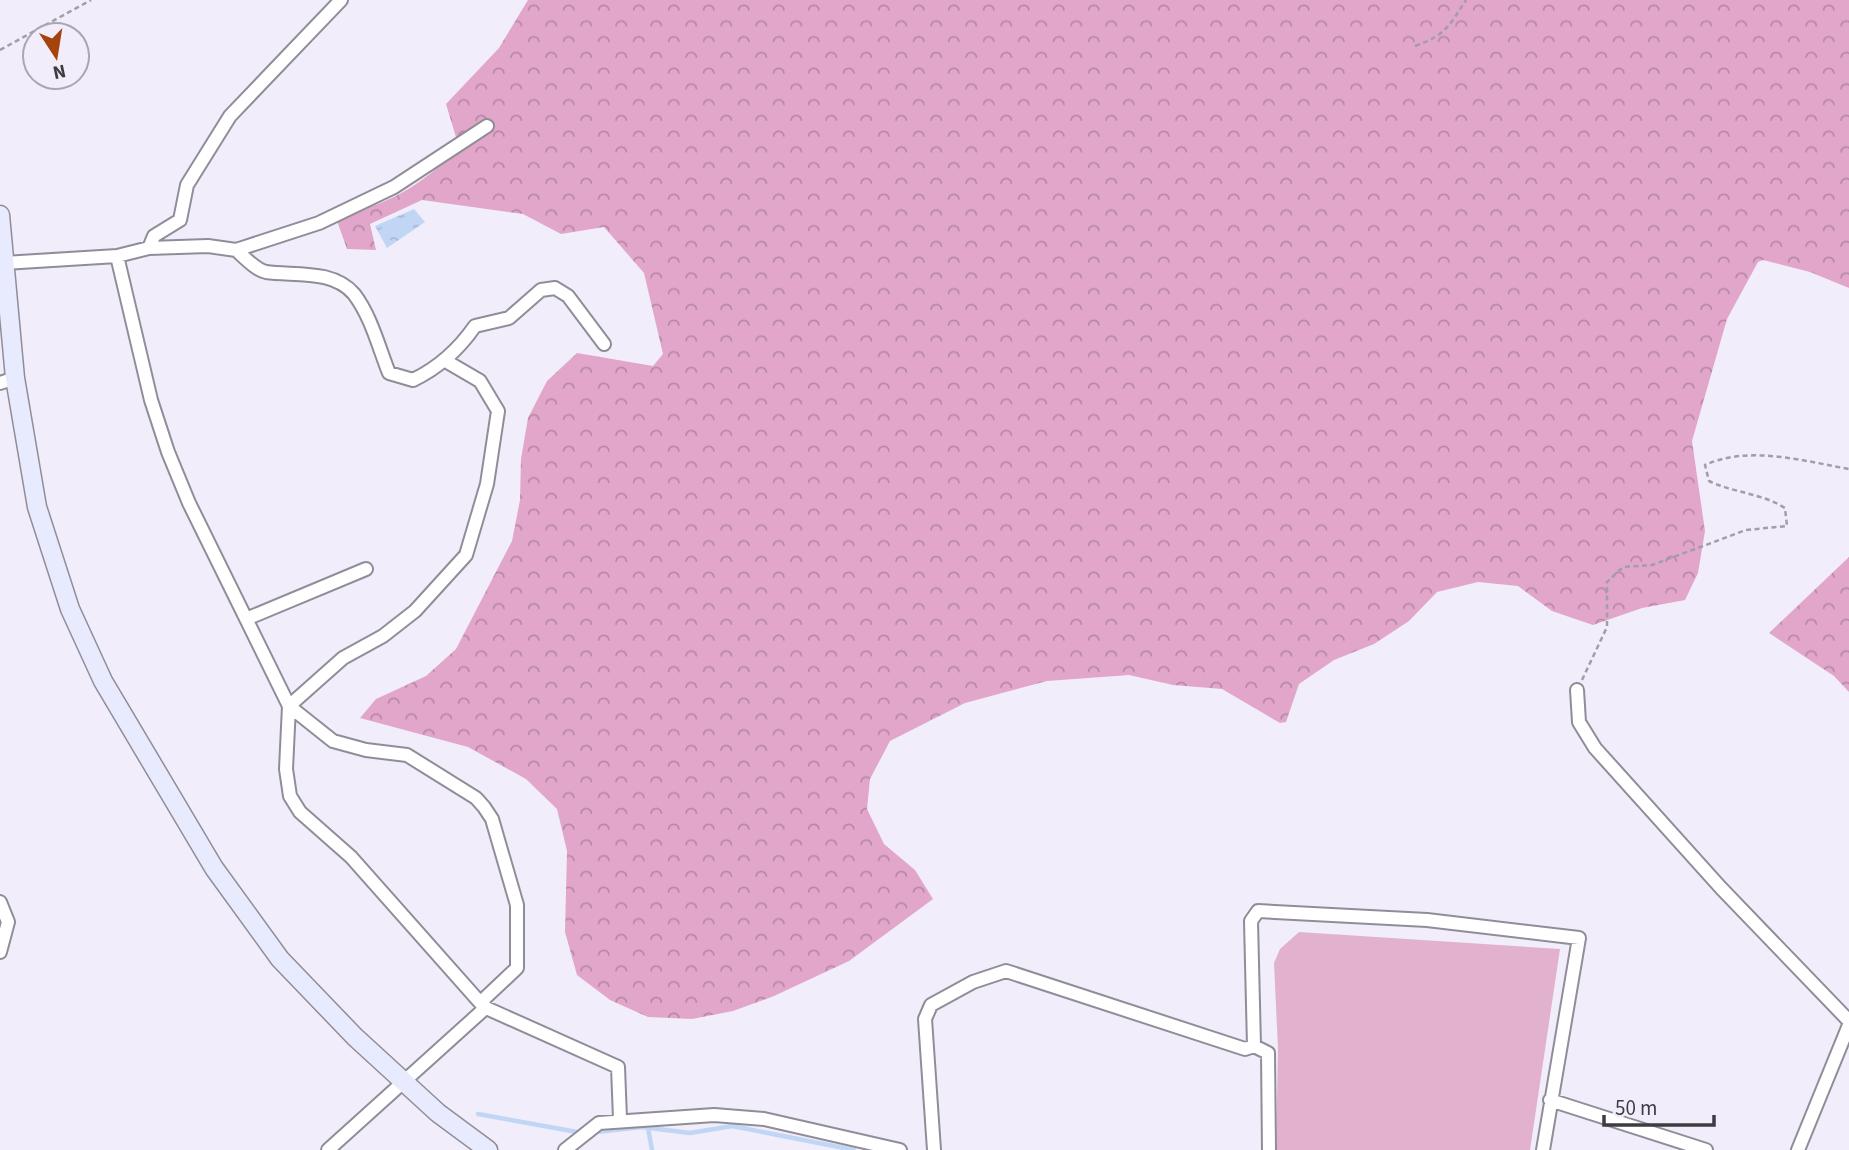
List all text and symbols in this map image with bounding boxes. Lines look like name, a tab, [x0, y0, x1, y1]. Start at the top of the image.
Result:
north arrow	[21, 21, 91, 91]
text: N	[50, 57, 68, 86]
scale bar	[1604, 1084, 1714, 1128]
text: 50 m	[1615, 1093, 1657, 1123]

